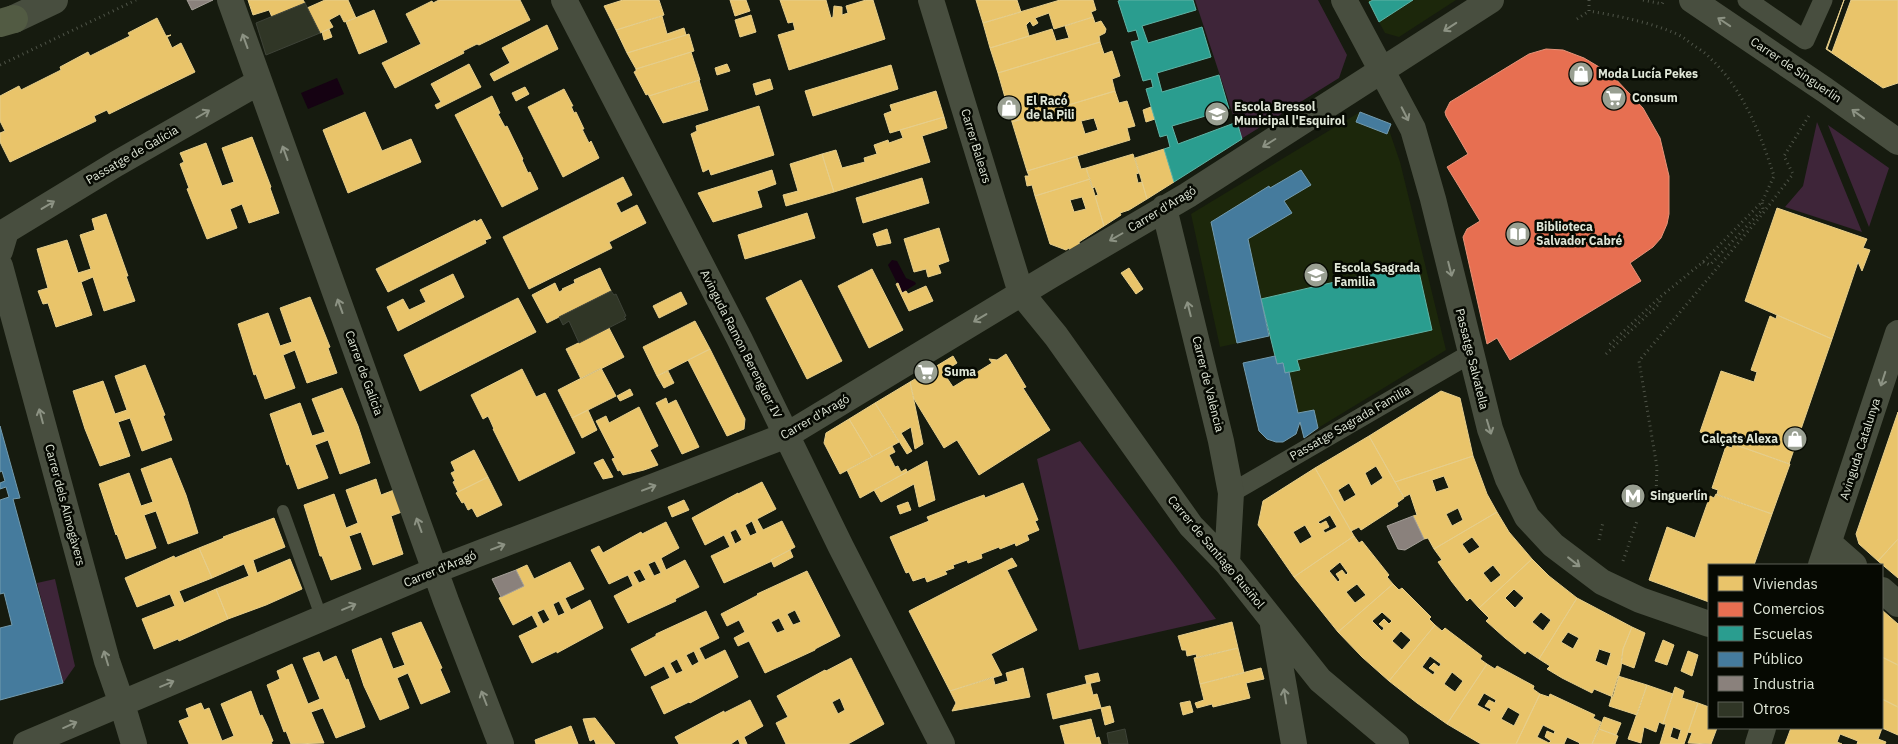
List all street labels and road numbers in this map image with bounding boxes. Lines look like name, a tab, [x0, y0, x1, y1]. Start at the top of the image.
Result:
street label: Carrer de Singuerlin	[1748, 34, 1845, 106]
street label: Carrer Balears	[958, 107, 995, 185]
street label: Passatge de Galícia	[83, 122, 181, 187]
street label: Carrer d'Aragó	[1125, 182, 1199, 235]
street label: Avinguda Ramon Berenguer IV	[697, 267, 786, 421]
street label: Passatge Salvatella	[1453, 307, 1492, 412]
street label: Carrer de Galicia	[342, 328, 387, 418]
street label: Carrer de València	[1189, 334, 1228, 434]
street label: Passatge Sagrada Familia	[1287, 382, 1413, 463]
street label: Carrer d'Aragó	[778, 391, 852, 442]
street label: Avinguda Catalunya	[1836, 396, 1883, 502]
street label: Carrer dels Almogàvers	[42, 442, 89, 567]
street label: Carrer de Santiago Rusiñol	[1165, 492, 1268, 611]
street label: Carrer d'Aragó	[401, 547, 479, 590]

